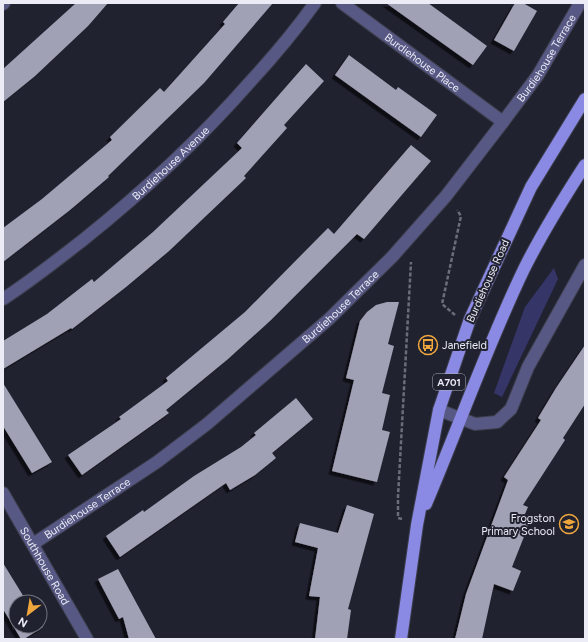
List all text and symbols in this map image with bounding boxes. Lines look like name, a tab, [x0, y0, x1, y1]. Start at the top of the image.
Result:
street label: Burdiehouse Terrace	[514, 12, 578, 104]
street label: Burdiehouse Place	[382, 30, 463, 95]
street label: Burdiehouse Avenue	[129, 124, 212, 203]
street label: Burdiehouse Road	[464, 238, 512, 324]
street label: Burdiehouse Terrace	[299, 267, 381, 346]
bus stop icon: Janefield	[417, 334, 439, 356]
place label: Janefield	[442, 339, 487, 352]
road number: A701	[433, 374, 465, 390]
street label: Burdiehouse Terrace	[42, 475, 133, 541]
place label: Frogston Primary School	[481, 512, 555, 538]
school or university icon: Frogston Primary School	[558, 513, 580, 535]
street label: Southhouse Road	[17, 525, 72, 607]
north arrow	[8, 594, 48, 634]
text: N	[16, 614, 30, 630]

